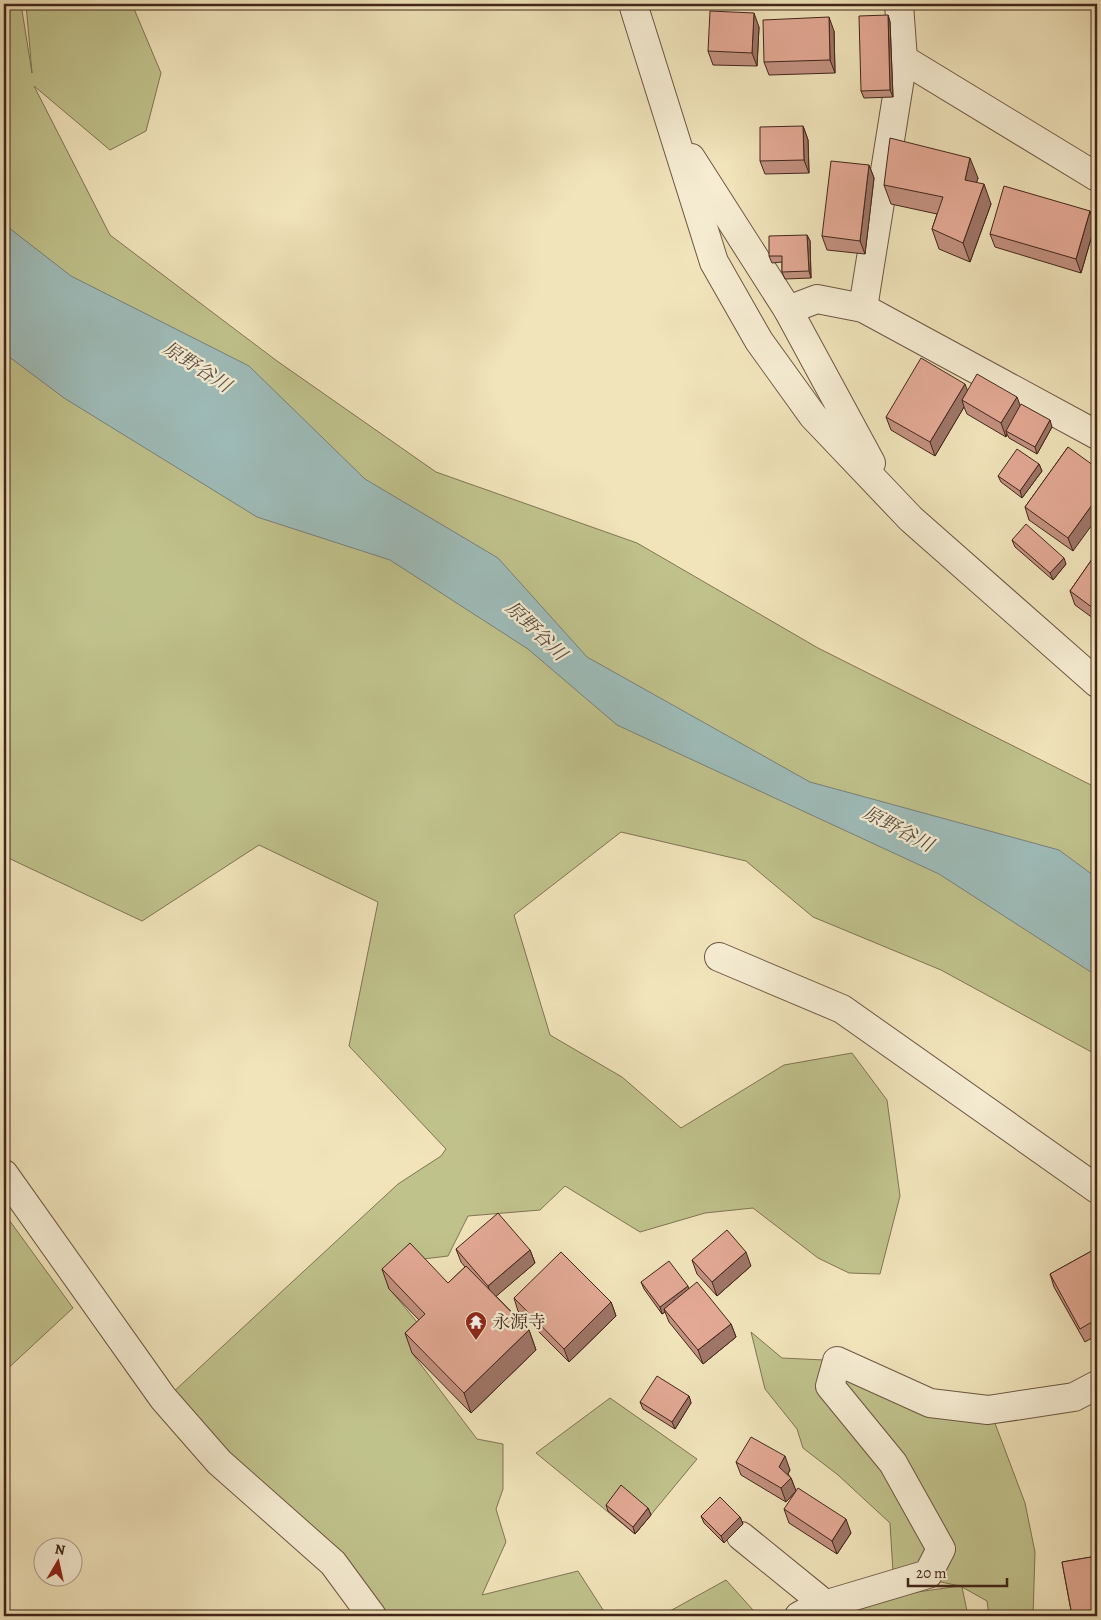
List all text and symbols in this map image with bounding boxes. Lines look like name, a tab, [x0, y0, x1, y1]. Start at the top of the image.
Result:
water label: 原野谷川	[158, 335, 238, 400]
water label: 原野谷川	[500, 595, 574, 668]
water label: 原野谷川	[858, 800, 939, 859]
temple icon: 永源寺	[464, 1310, 488, 1341]
place label: 永源寺	[492, 1310, 546, 1334]
north arrow	[32, 1538, 82, 1588]
text: N	[53, 1539, 66, 1560]
scale bar	[908, 1555, 1007, 1587]
text: 20 m	[916, 1563, 947, 1583]

